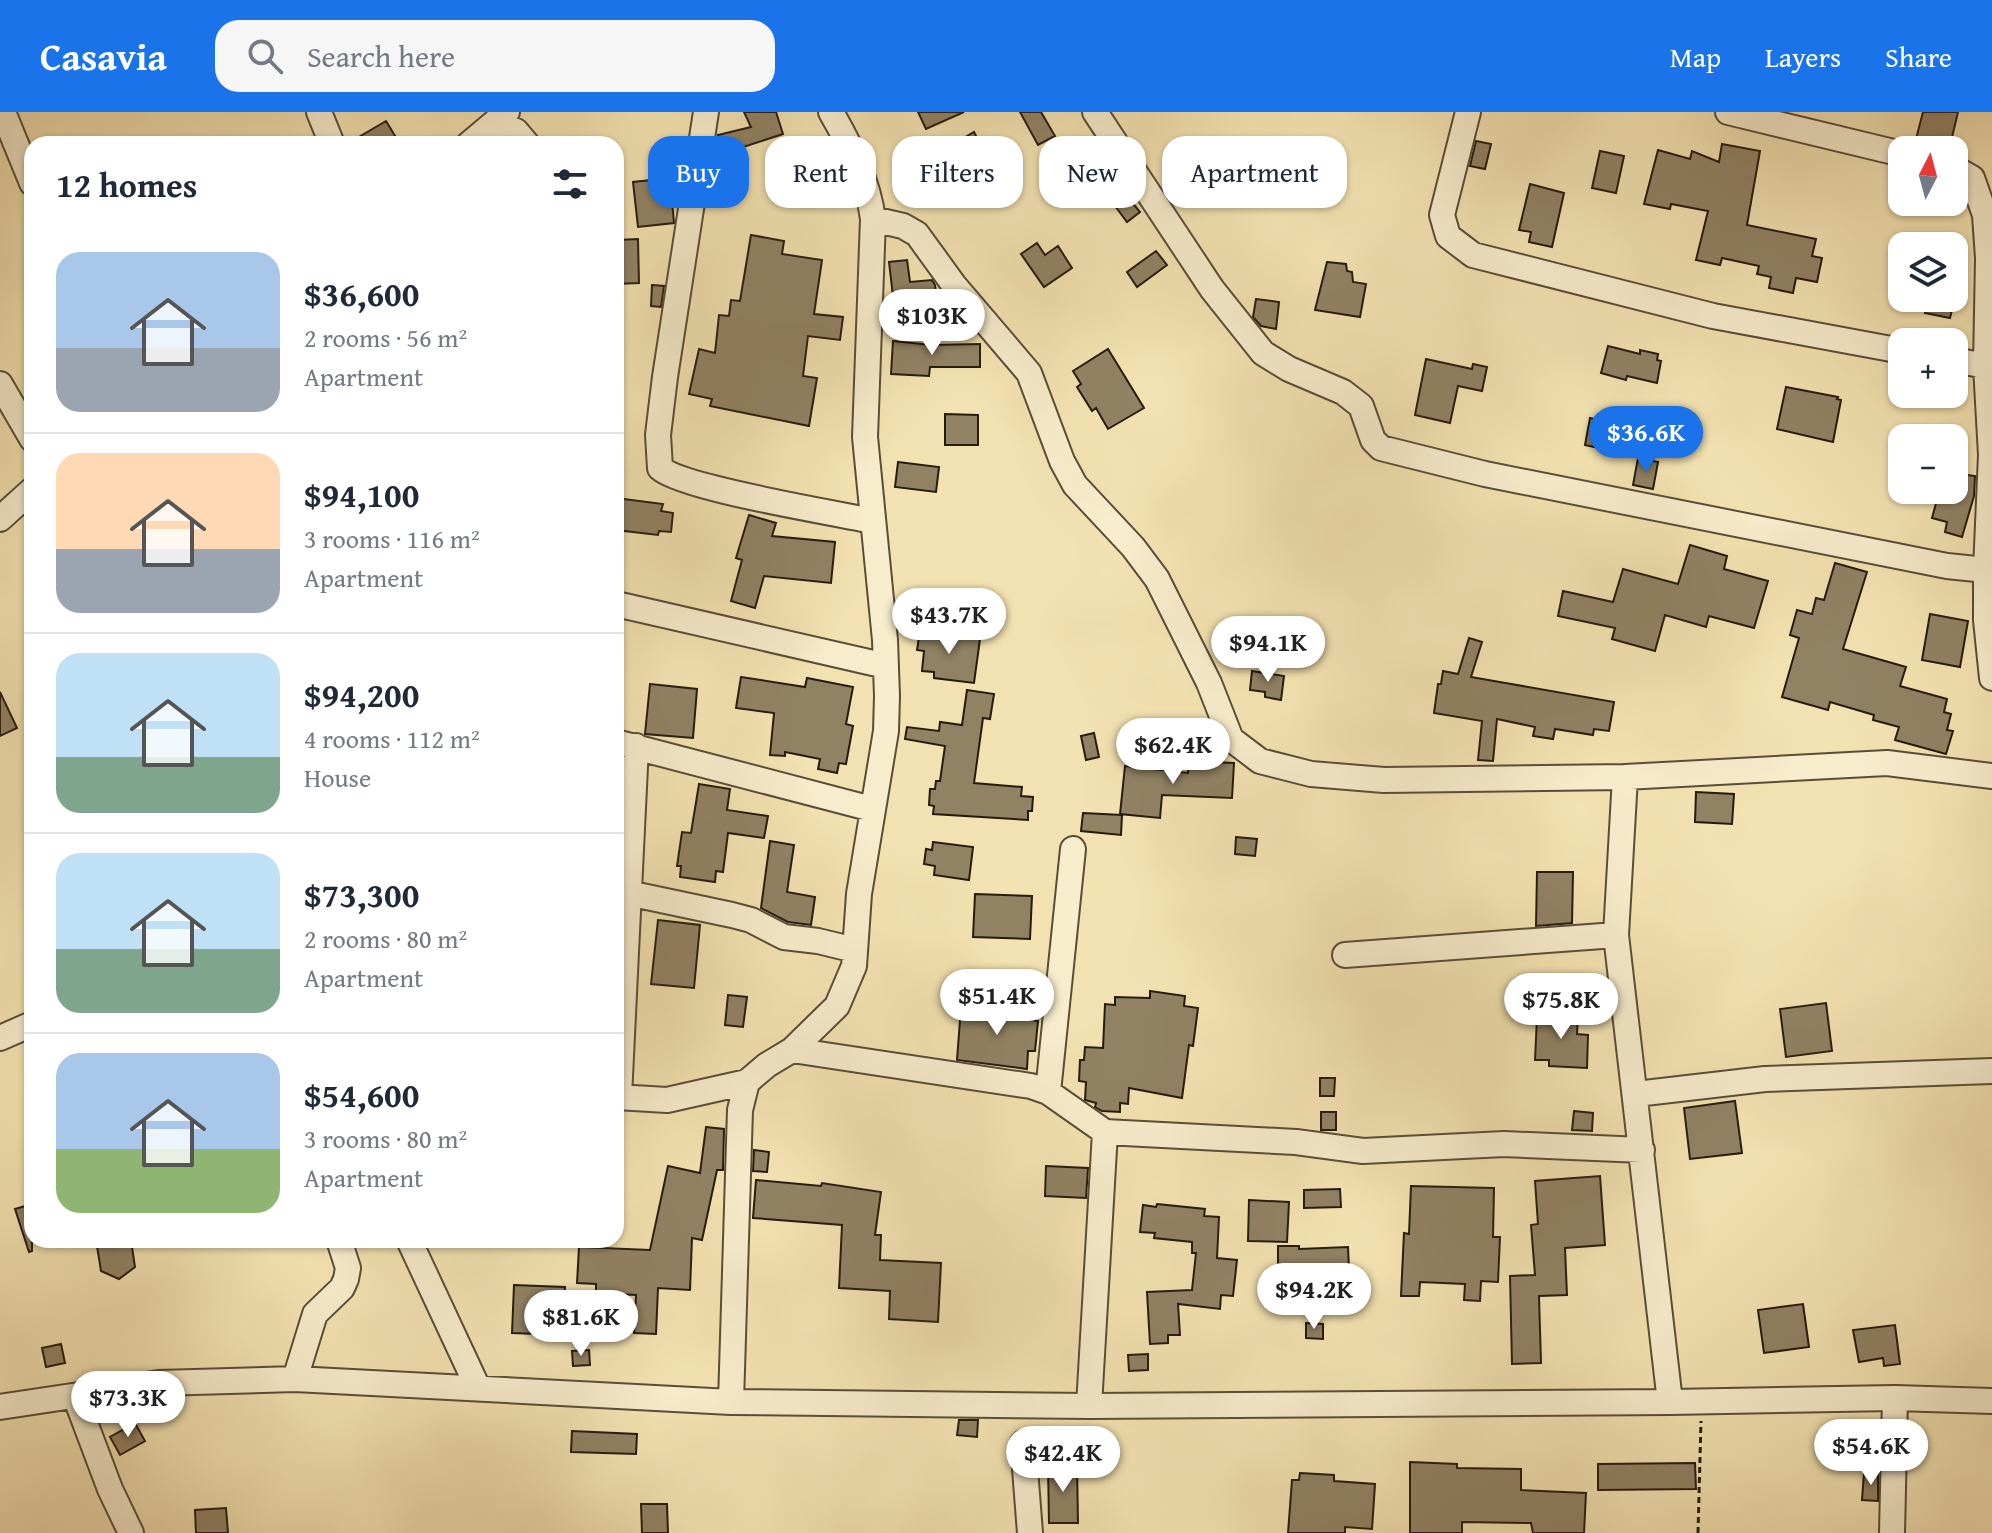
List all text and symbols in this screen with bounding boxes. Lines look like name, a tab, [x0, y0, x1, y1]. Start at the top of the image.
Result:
search box	[215, 20, 775, 92]
text: Casavia	[40, 28, 167, 84]
icon: search	[243, 34, 287, 78]
text: Search here	[307, 34, 455, 78]
text: Map	[1670, 36, 1721, 77]
text: Layers	[1765, 36, 1841, 77]
text: Share	[1885, 36, 1952, 77]
chip: Buy	[648, 136, 749, 208]
chip: Rent	[765, 136, 876, 208]
chip: Filters	[892, 136, 1023, 208]
chip: New	[1039, 136, 1146, 208]
chip: Apartment	[1162, 136, 1347, 208]
north arrow	[1888, 136, 1968, 216]
map controls	[1888, 136, 1968, 504]
text: 12 homes	[56, 160, 197, 209]
icon: filters	[548, 162, 592, 206]
button: layers	[1888, 232, 1968, 312]
text: $36,600	[304, 269, 419, 318]
icon: home	[120, 284, 216, 380]
pin: $103K	[876, 289, 988, 357]
text: $103K	[897, 295, 967, 334]
text: 2 rooms · 56 m²	[304, 318, 467, 357]
button: +	[1888, 328, 1968, 408]
text: Apartment	[304, 357, 423, 396]
pin: $36.6K	[1581, 406, 1711, 474]
text: $36.6K	[1607, 412, 1685, 451]
button: −	[1888, 424, 1968, 504]
text: $94,100	[304, 470, 419, 519]
icon: home	[120, 485, 216, 581]
text: 3 rooms · 116 m²	[304, 519, 480, 558]
text: Apartment	[304, 558, 423, 597]
pin: $43.7K	[884, 588, 1014, 656]
text: $43.7K	[910, 594, 988, 633]
pin: $94.1K	[1203, 616, 1333, 684]
text: $94.1K	[1229, 622, 1307, 661]
text: $94,200	[304, 670, 419, 719]
icon: home	[120, 685, 216, 781]
pin: $62.4K	[1108, 718, 1238, 786]
text: 4 rooms · 112 m²	[304, 719, 480, 758]
text: $62.4K	[1134, 724, 1212, 763]
text: House	[304, 758, 371, 797]
text: $73,300	[304, 870, 419, 919]
icon: home	[120, 885, 216, 981]
text: 2 rooms · 80 m²	[304, 919, 467, 958]
text: Apartment	[304, 958, 423, 997]
pin: $51.4K	[932, 969, 1062, 1037]
pin: $75.8K	[1496, 973, 1626, 1041]
text: $51.4K	[958, 975, 1036, 1014]
text: $75.8K	[1522, 979, 1600, 1018]
text: $54,600	[304, 1070, 419, 1119]
icon: home	[120, 1085, 216, 1181]
text: 3 rooms · 80 m²	[304, 1119, 467, 1158]
text: Apartment	[304, 1158, 423, 1197]
pin: $94.2K	[1249, 1263, 1379, 1331]
text: $94.2K	[1275, 1269, 1353, 1308]
pin: $81.6K	[516, 1290, 646, 1358]
text: $81.6K	[542, 1296, 620, 1335]
pin: $73.3K	[63, 1371, 193, 1439]
text: $73.3K	[89, 1377, 167, 1416]
pin: $54.6K	[1806, 1419, 1936, 1487]
text: $54.6K	[1832, 1425, 1910, 1464]
pin: $42.4K	[998, 1426, 1128, 1494]
text: $42.4K	[1024, 1432, 1102, 1471]

